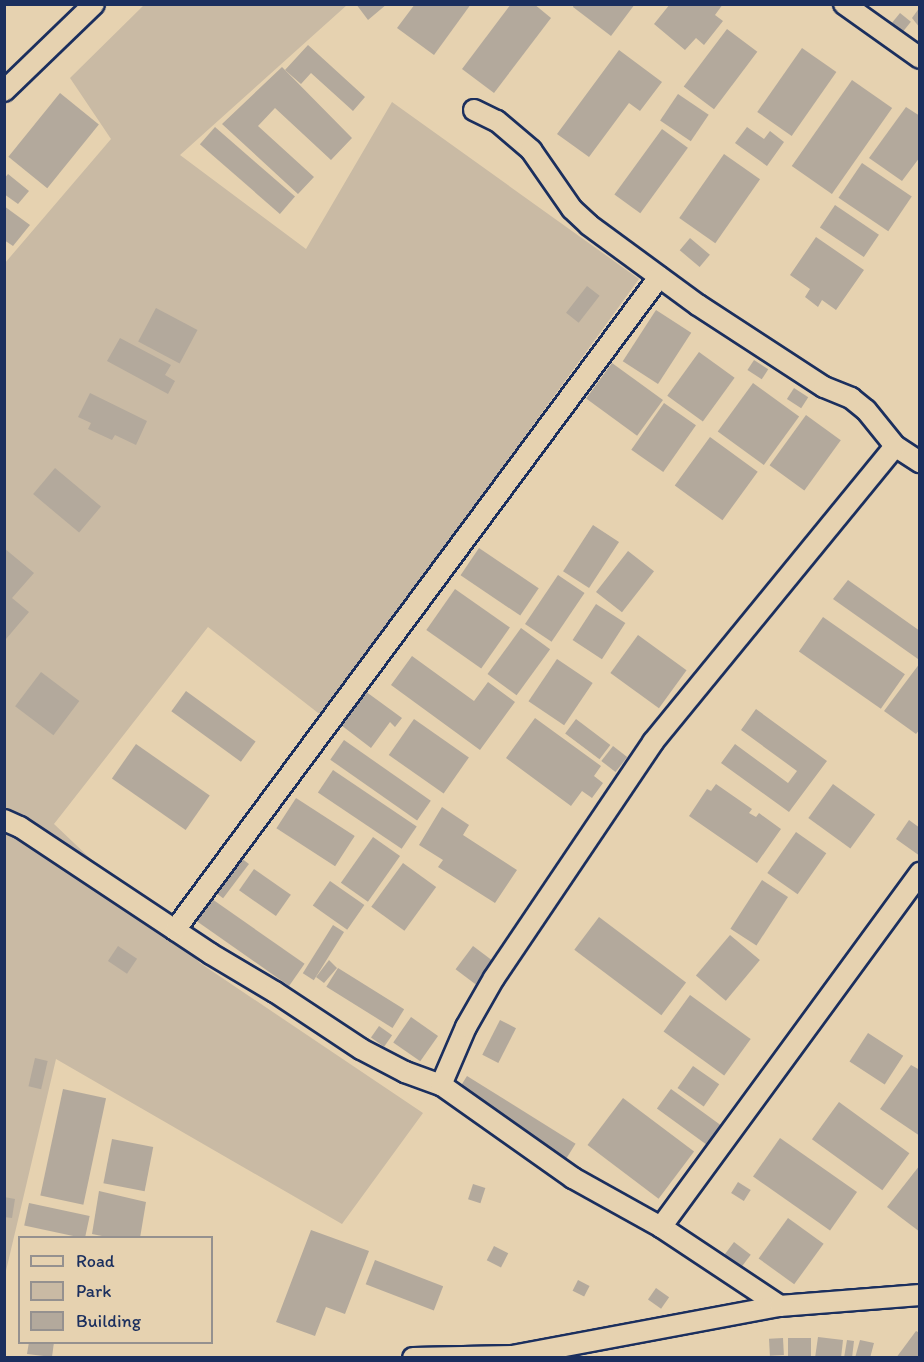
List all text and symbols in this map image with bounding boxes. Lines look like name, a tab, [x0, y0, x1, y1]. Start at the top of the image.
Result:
legend	[18, 1236, 213, 1344]
text: Road	[76, 1250, 115, 1272]
text: Park	[76, 1280, 111, 1302]
text: Building	[76, 1310, 141, 1332]

